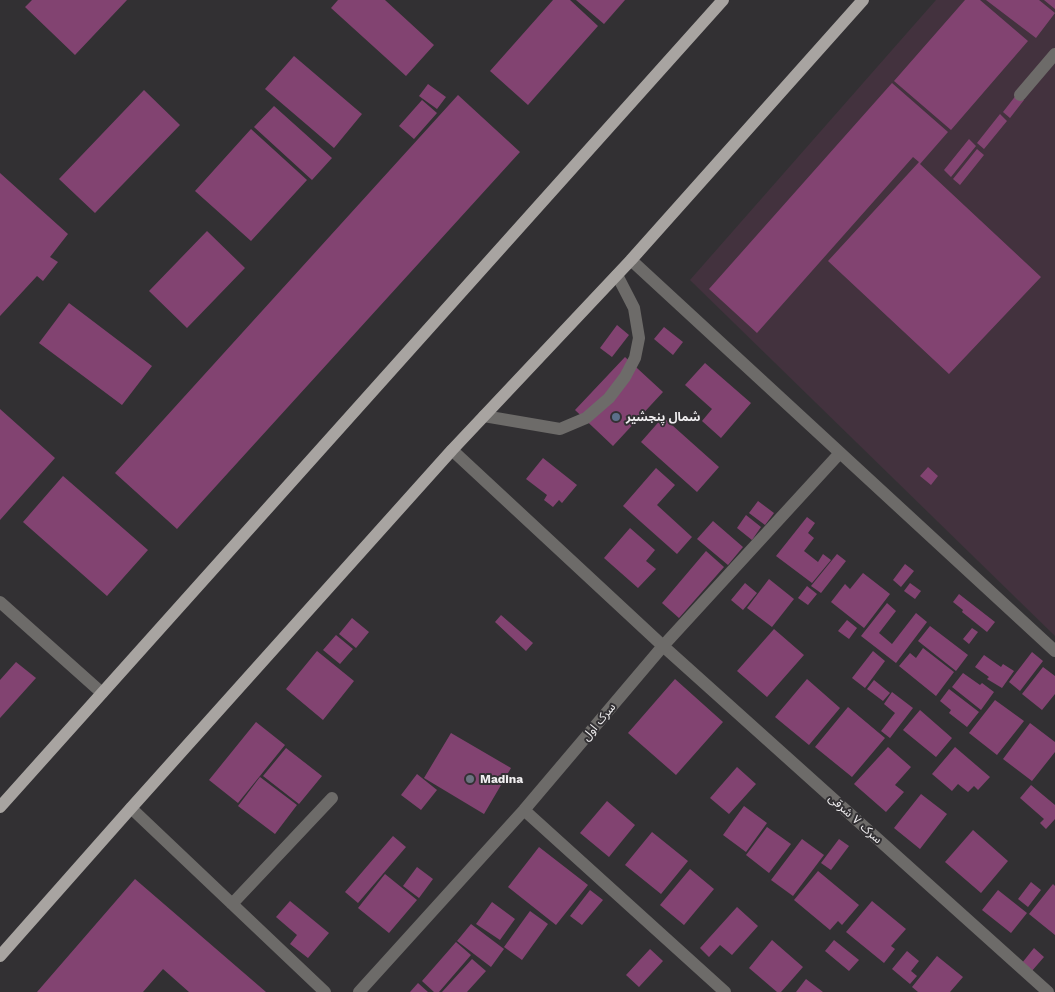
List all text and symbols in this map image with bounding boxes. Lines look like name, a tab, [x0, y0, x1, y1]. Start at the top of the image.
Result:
place label: شمال پنجشیر	[626, 410, 700, 424]
marker: شمال پنجشیر	[610, 411, 622, 423]
street label: سرک‌ اول	[579, 700, 619, 744]
place label: Madina	[480, 772, 523, 786]
marker: Madina	[464, 773, 476, 785]
street label: سرک ۷ شرقی	[825, 791, 885, 847]

